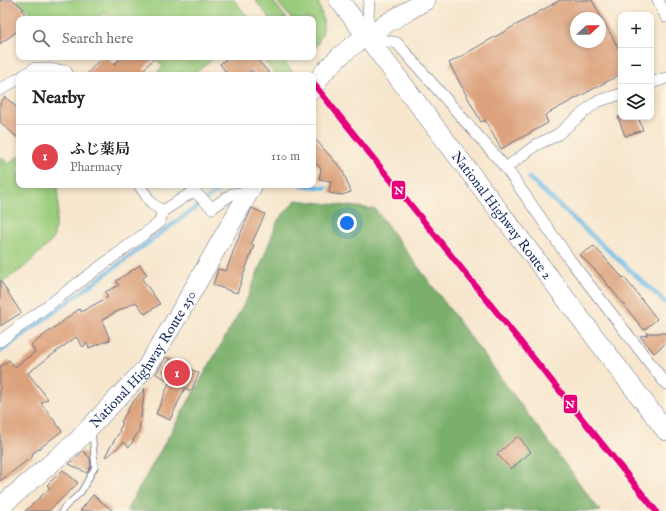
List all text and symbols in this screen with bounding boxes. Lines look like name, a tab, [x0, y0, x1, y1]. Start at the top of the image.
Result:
north arrow	[570, 12, 606, 48]
map controls	[618, 12, 654, 120]
button: +	[618, 12, 654, 48]
search box	[16, 16, 316, 60]
icon: search	[30, 27, 52, 49]
text: Search here	[62, 29, 133, 48]
button: −	[618, 48, 654, 84]
button: layers	[618, 84, 654, 120]
text: Nearby	[32, 88, 85, 109]
text: ふじ薬局	[70, 140, 130, 159]
text: 1	[43, 148, 47, 165]
text: 110 m	[271, 148, 300, 165]
street label: National Highway Route 2	[447, 148, 556, 284]
text: Pharmacy	[70, 159, 122, 176]
line badge: N	[391, 180, 406, 200]
text: N	[393, 184, 404, 198]
your location	[337, 213, 357, 233]
street label: National Highway Route 250	[86, 288, 201, 432]
pin: 1	[164, 358, 190, 388]
line badge: N	[563, 394, 578, 414]
text: N	[564, 398, 575, 412]

